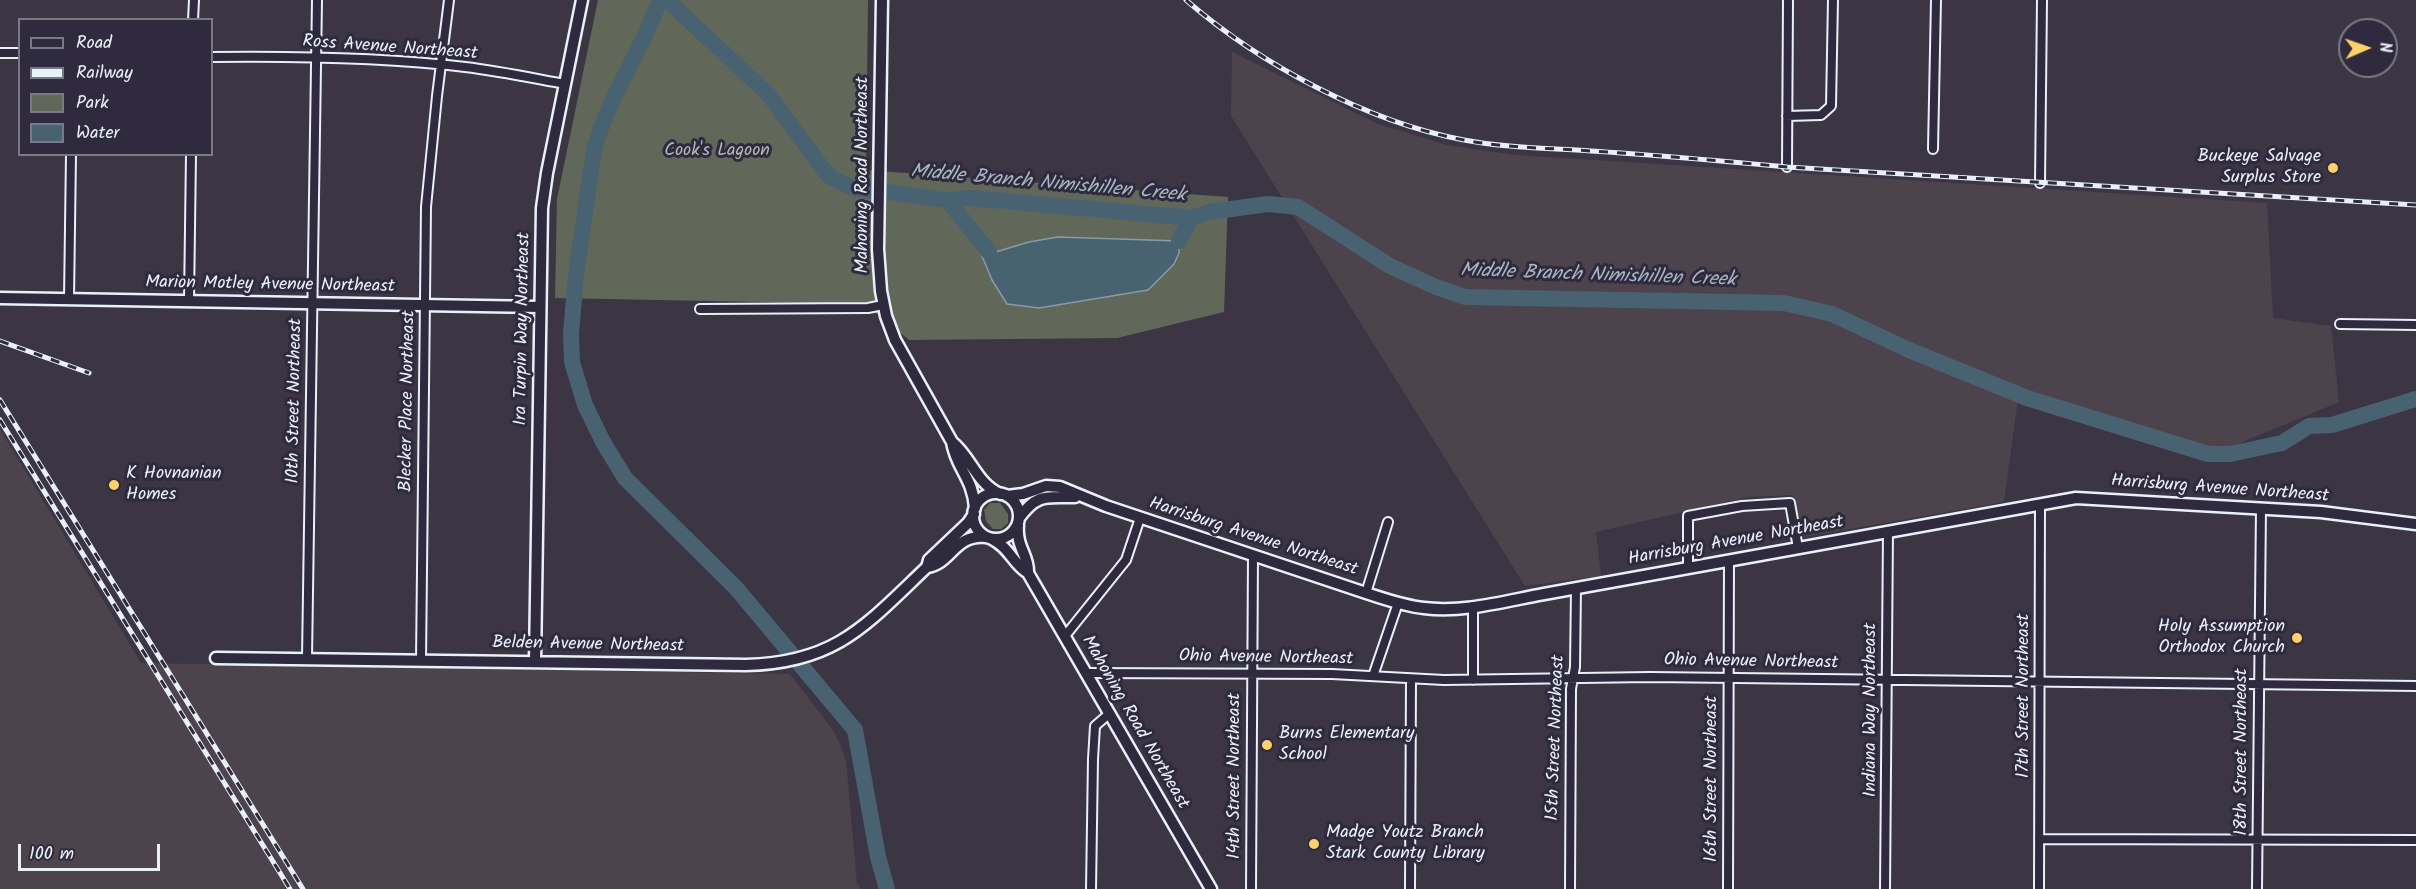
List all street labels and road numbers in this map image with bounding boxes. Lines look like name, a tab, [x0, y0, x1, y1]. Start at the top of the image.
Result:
street label: Ross Avenue Northeast	[302, 32, 478, 66]
street label: Mahoning Road Northeast	[853, 76, 875, 274]
street label: Ira Turpin Way Northeast	[512, 232, 536, 426]
street label: Marion Motley Avenue Northeast	[145, 273, 395, 299]
street label: Blecker Place Northeast	[397, 310, 421, 492]
street label: 10th Street Northeast	[284, 318, 308, 484]
street label: Harrisburg Avenue Northeast	[2110, 472, 2330, 508]
street label: Harrisburg Avenue Northeast	[1146, 494, 1360, 582]
street label: Harrisburg Avenue Northeast	[1627, 512, 1845, 572]
street label: 17th Street Northeast	[2014, 614, 2036, 778]
street label: Indiana Way Northeast	[1861, 623, 1883, 797]
street label: Mahoning Road Northeast	[1075, 632, 1193, 814]
street label: Belden Avenue Northeast	[492, 634, 684, 658]
street label: Ohio Avenue Northeast	[1179, 647, 1353, 671]
street label: Ohio Avenue Northeast	[1664, 651, 1838, 675]
street label: 15th Street Northeast	[1543, 655, 1571, 821]
street label: 18th Street Northeast	[2232, 668, 2254, 836]
street label: 14th Street Northeast	[1225, 693, 1247, 859]
street label: 16th Street Northeast	[1702, 696, 1724, 862]

